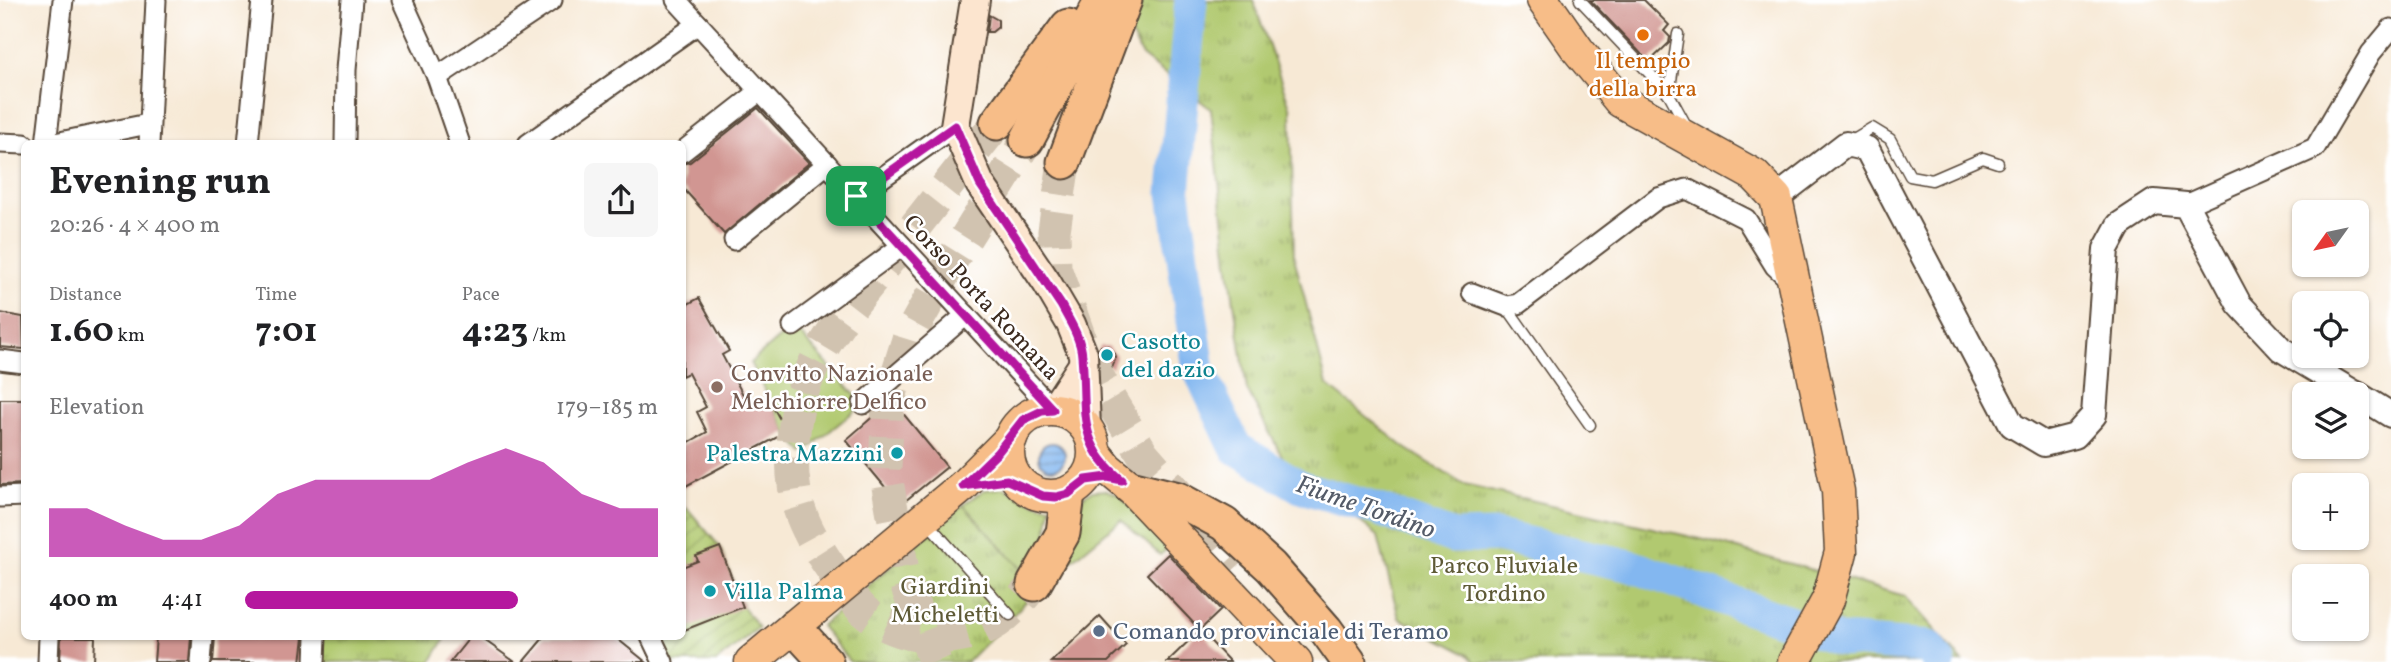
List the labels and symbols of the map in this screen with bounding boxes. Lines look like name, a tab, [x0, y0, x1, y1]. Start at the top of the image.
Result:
marker: Il tempio della birra	[1635, 27, 1651, 43]
place label: Il tempio della birra	[1589, 45, 1697, 107]
pin	[826, 166, 886, 226]
north arrow	[2292, 200, 2370, 276]
street label: Corso Porta Romana	[894, 208, 1067, 389]
place label: Casotto del dazio	[1121, 326, 1215, 388]
marker: Casotto del dazio	[1099, 347, 1115, 363]
place label: Convitto Nazionale Melchiorre Delfico	[731, 358, 933, 420]
marker: Convitto Nazionale Melchiorre Delfico	[709, 379, 725, 395]
place label: Palestra Mazzini	[706, 438, 883, 472]
marker: Palestra Mazzini	[889, 445, 905, 461]
water label: Fiume Tordino	[1291, 467, 1440, 549]
park label: Parco Fluviale Tordino	[1430, 550, 1578, 612]
park label: Giardini Micheletti	[891, 571, 999, 633]
place label: Villa Palma	[724, 576, 844, 610]
marker: Villa Palma	[702, 583, 718, 599]
place label: Comando provinciale di Teramo	[1113, 616, 1448, 650]
marker: Comando provinciale di Teramo	[1091, 623, 1107, 639]

